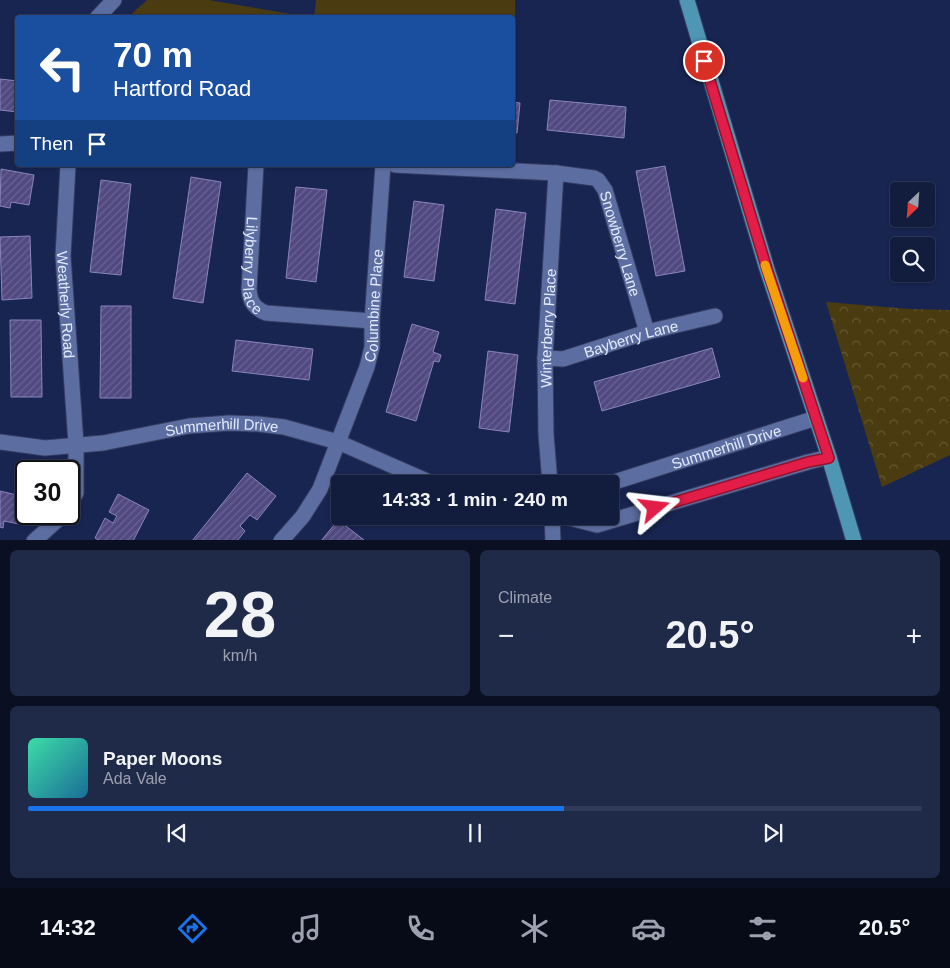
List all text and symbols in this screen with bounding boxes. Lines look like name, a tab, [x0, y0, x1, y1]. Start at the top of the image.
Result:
icon: left	[30, 35, 95, 100]
text: 70 m	[113, 35, 193, 74]
pin	[683, 40, 725, 82]
icon: arrive	[690, 47, 718, 75]
text: Hartford Road	[113, 76, 251, 101]
icon: arrive	[83, 130, 111, 158]
text: Then	[30, 133, 73, 154]
north arrow	[890, 182, 935, 228]
map controls	[890, 182, 935, 282]
street label: Snowberry Lane	[597, 189, 644, 298]
street label: Lilyberry Place	[240, 216, 266, 318]
button: search	[890, 237, 935, 282]
street label: Columbine Place	[360, 248, 386, 364]
street label: Weatherly Road	[54, 251, 79, 359]
street label: Winterberry Place	[536, 268, 559, 388]
street label: Bayberry Lane	[582, 317, 680, 360]
street label: Summerhill Drive	[163, 414, 280, 439]
street label: Summerhill Drive	[669, 421, 783, 472]
speed limit sign: 30	[15, 460, 80, 525]
position arrow	[628, 481, 680, 533]
text: 14:33 · 1 min · 240 m	[382, 489, 568, 510]
text: 28	[204, 578, 276, 651]
text: Climate	[498, 589, 552, 606]
text: 20.5°	[665, 614, 755, 656]
text: −	[498, 620, 514, 651]
text: +	[906, 620, 922, 651]
text: km/h	[223, 647, 257, 664]
text: Paper Moons	[103, 748, 222, 769]
text: Ada Vale	[103, 770, 167, 787]
icon: previous	[163, 819, 191, 847]
icon: pause	[461, 819, 489, 847]
icon: next	[759, 819, 787, 847]
icon: directions	[175, 911, 210, 946]
icon: music	[289, 911, 324, 946]
icon: phone	[403, 911, 438, 946]
icon: climate	[517, 911, 552, 946]
icon: car	[631, 911, 666, 946]
icon: filters	[745, 911, 780, 946]
text: 14:32	[40, 915, 96, 940]
text: 20.5°	[859, 915, 910, 940]

